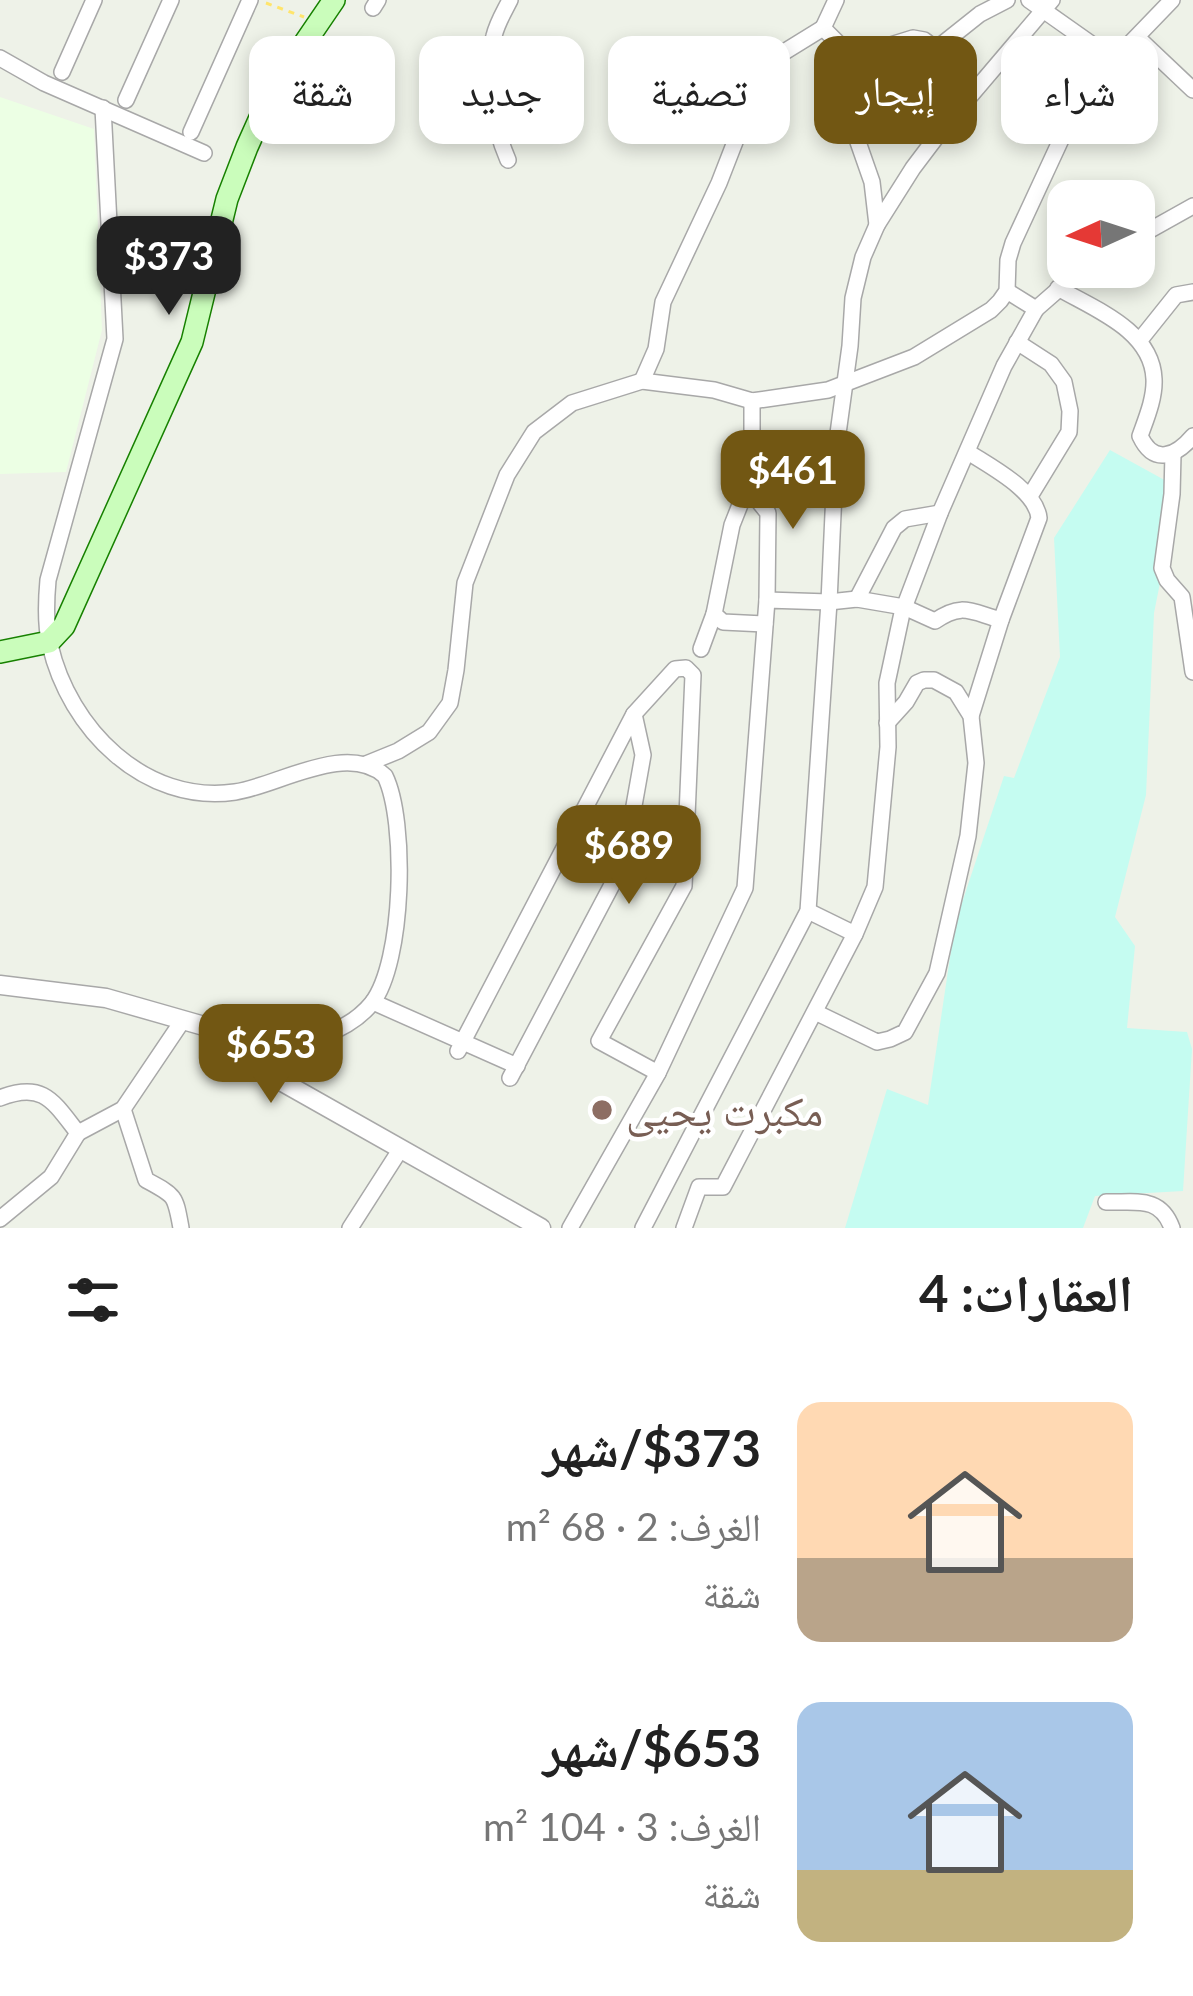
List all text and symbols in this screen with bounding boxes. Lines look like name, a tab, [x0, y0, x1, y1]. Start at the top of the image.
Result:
chip: شقة	[249, 36, 395, 144]
chip: جديد	[419, 36, 584, 144]
chip: تصفية	[608, 36, 790, 144]
chip: إيجار	[814, 36, 977, 144]
chip: شراء	[1001, 36, 1158, 144]
north arrow	[1047, 180, 1155, 288]
map controls	[1047, 180, 1155, 288]
pin: $373	[98, 216, 240, 318]
text: $373	[124, 232, 214, 278]
pin: $461	[722, 430, 864, 532]
text: $461	[748, 446, 838, 492]
pin: $689	[558, 805, 700, 907]
text: $689	[584, 821, 674, 867]
pin: $653	[200, 1004, 342, 1106]
text: $653	[226, 1020, 316, 1066]
place label: مكبرت يحيى	[626, 1085, 823, 1137]
marker: مكبرت يحيى	[589, 1097, 615, 1123]
text: العقارات: 4	[919, 1262, 1133, 1323]
icon: filters	[60, 1267, 126, 1333]
text: $373/شهر	[543, 1417, 761, 1478]
icon: home	[893, 1450, 1037, 1594]
text: الغرف: 2 · 68 m²	[506, 1503, 761, 1549]
text: شقة	[703, 1570, 761, 1616]
text: $653/شهر	[543, 1717, 761, 1778]
icon: home	[893, 1750, 1037, 1894]
text: الغرف: 3 · 104 m²	[483, 1803, 761, 1849]
text: شقة	[703, 1870, 761, 1916]

